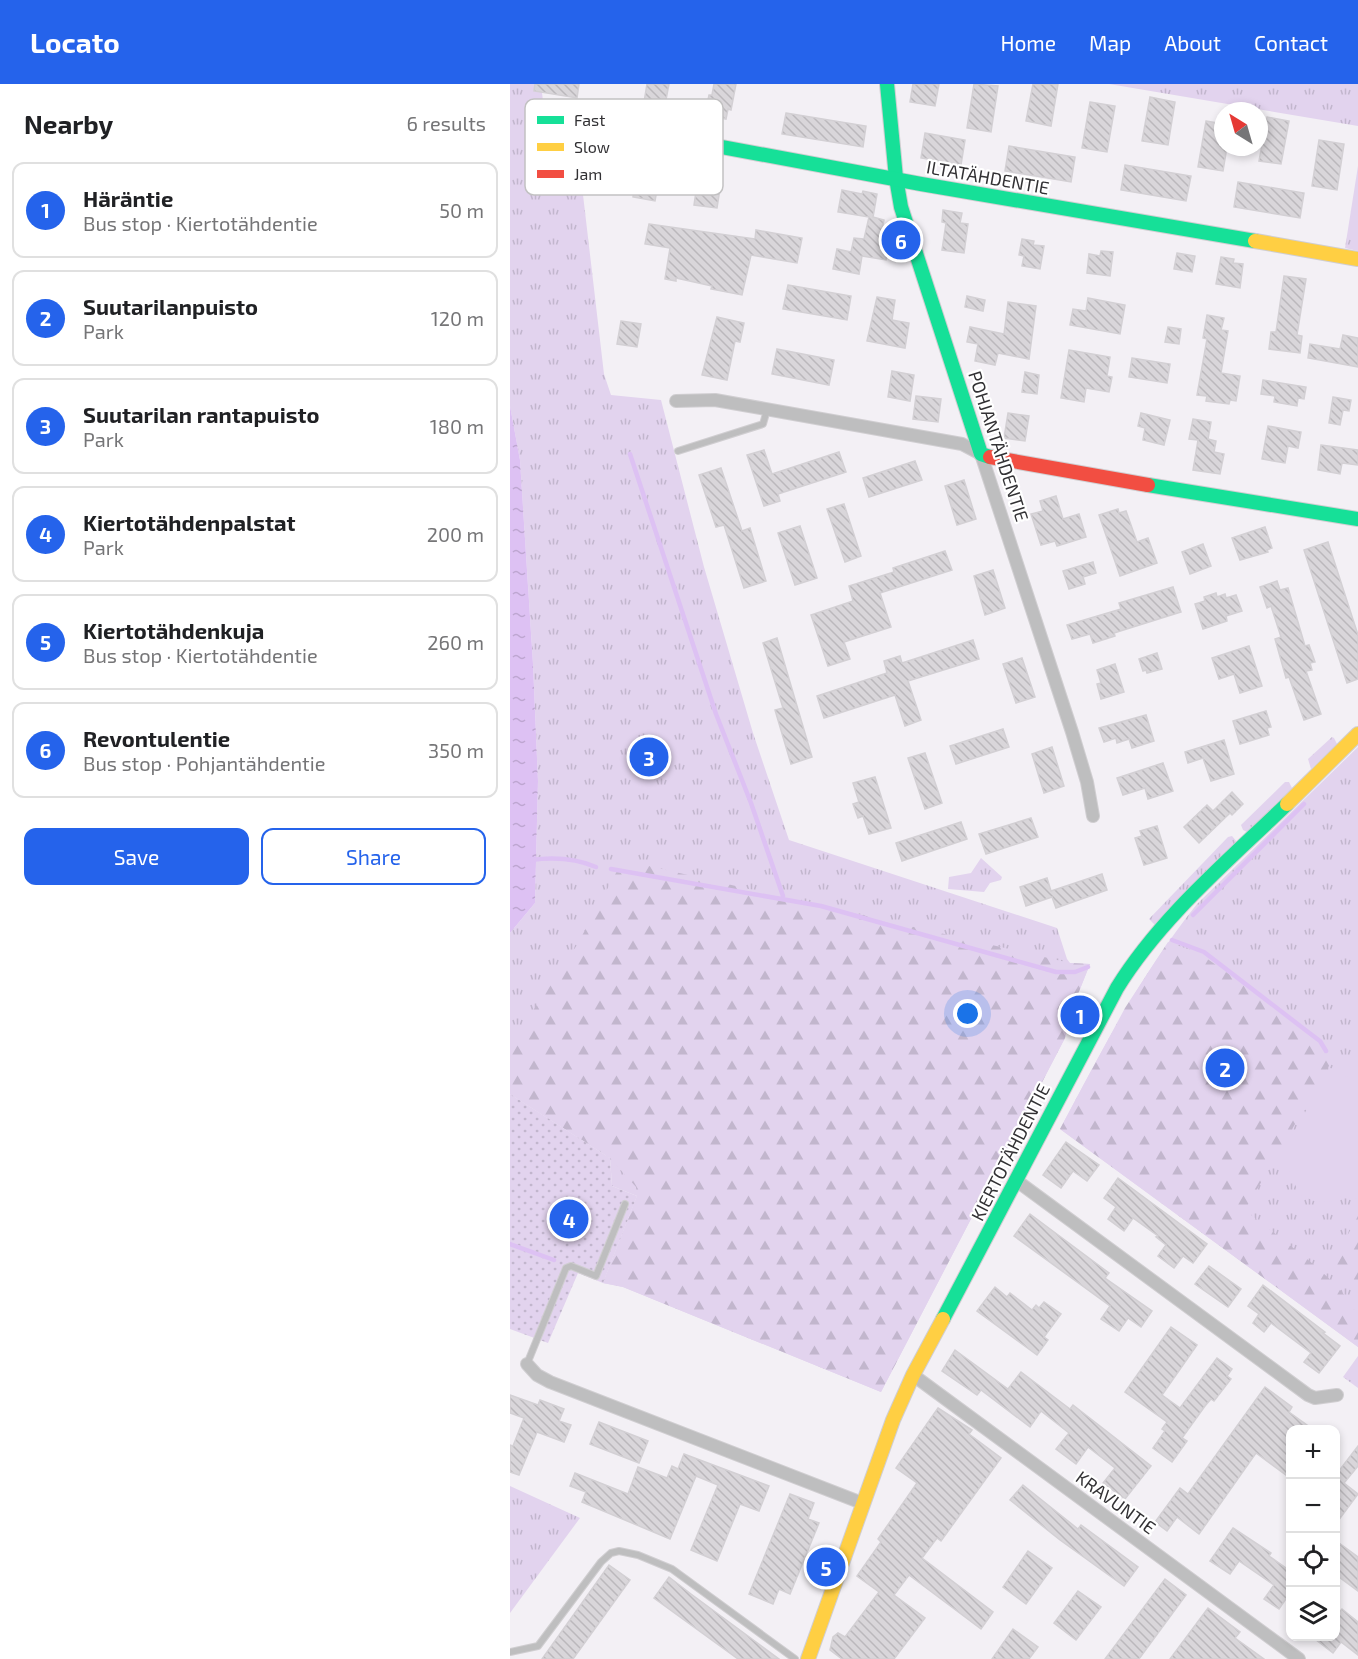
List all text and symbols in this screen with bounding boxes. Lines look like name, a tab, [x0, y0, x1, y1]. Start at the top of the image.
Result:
text: Locato	[30, 25, 120, 59]
text: Home	[1000, 30, 1056, 55]
text: Map	[1089, 30, 1131, 55]
text: About	[1164, 30, 1221, 55]
text: Contact	[1254, 30, 1328, 55]
legend	[525, 99, 723, 195]
north arrow	[1214, 102, 1268, 156]
text: Nearby	[24, 108, 113, 139]
text: Fast	[574, 110, 605, 129]
text: 6 results	[406, 111, 486, 135]
text: Slow	[574, 137, 610, 156]
street label: ILTATÄHDENTIE	[925, 155, 1051, 199]
text: Jam	[574, 164, 602, 183]
text: Häräntie	[83, 185, 173, 211]
text: 1	[41, 198, 50, 222]
text: 50 m	[439, 198, 484, 222]
text: Bus stop · Kiertotähdentie	[83, 211, 318, 235]
pin: 6	[882, 218, 920, 262]
text: Suutarilanpuisto	[83, 293, 258, 319]
text: 2	[40, 306, 51, 330]
text: 120 m	[431, 306, 484, 330]
text: Park	[83, 319, 124, 343]
street label: POHJANTÄHDENTIE	[964, 368, 1034, 524]
text: Suutarilan rantapuisto	[83, 401, 319, 427]
text: 3	[40, 414, 51, 438]
text: 180 m	[430, 414, 484, 438]
text: Park	[83, 427, 124, 451]
text: Kiertotähdenpalstat	[83, 509, 296, 535]
text: 4	[39, 522, 52, 546]
text: 200 m	[427, 522, 484, 546]
text: Park	[83, 535, 124, 559]
text: Kiertotähdenkuja	[83, 617, 264, 643]
text: 5	[40, 630, 51, 654]
text: 260 m	[427, 630, 484, 654]
text: Bus stop · Kiertotähdentie	[83, 643, 318, 667]
text: Revontulentie	[83, 725, 230, 751]
pin: 3	[630, 734, 668, 780]
text: 6	[40, 738, 51, 762]
text: 350 m	[428, 738, 484, 762]
text: Bus stop · Pohjantähdentie	[83, 751, 325, 775]
button: Save	[24, 828, 249, 885]
button: Share	[261, 828, 486, 885]
pin: 1	[1060, 992, 1100, 1038]
your location	[953, 999, 982, 1028]
pin: 2	[1206, 1046, 1244, 1090]
street label: KIERTOTÄHDENTIE	[966, 1080, 1054, 1224]
pin: 4	[550, 1196, 588, 1242]
map controls	[1286, 1425, 1340, 1641]
button: +	[1286, 1425, 1340, 1479]
street label: KRAVUNTIE	[1072, 1466, 1160, 1538]
button: −	[1286, 1479, 1340, 1533]
button: locate	[1286, 1533, 1340, 1587]
pin: 5	[806, 1544, 846, 1590]
button: layers	[1286, 1587, 1340, 1641]

